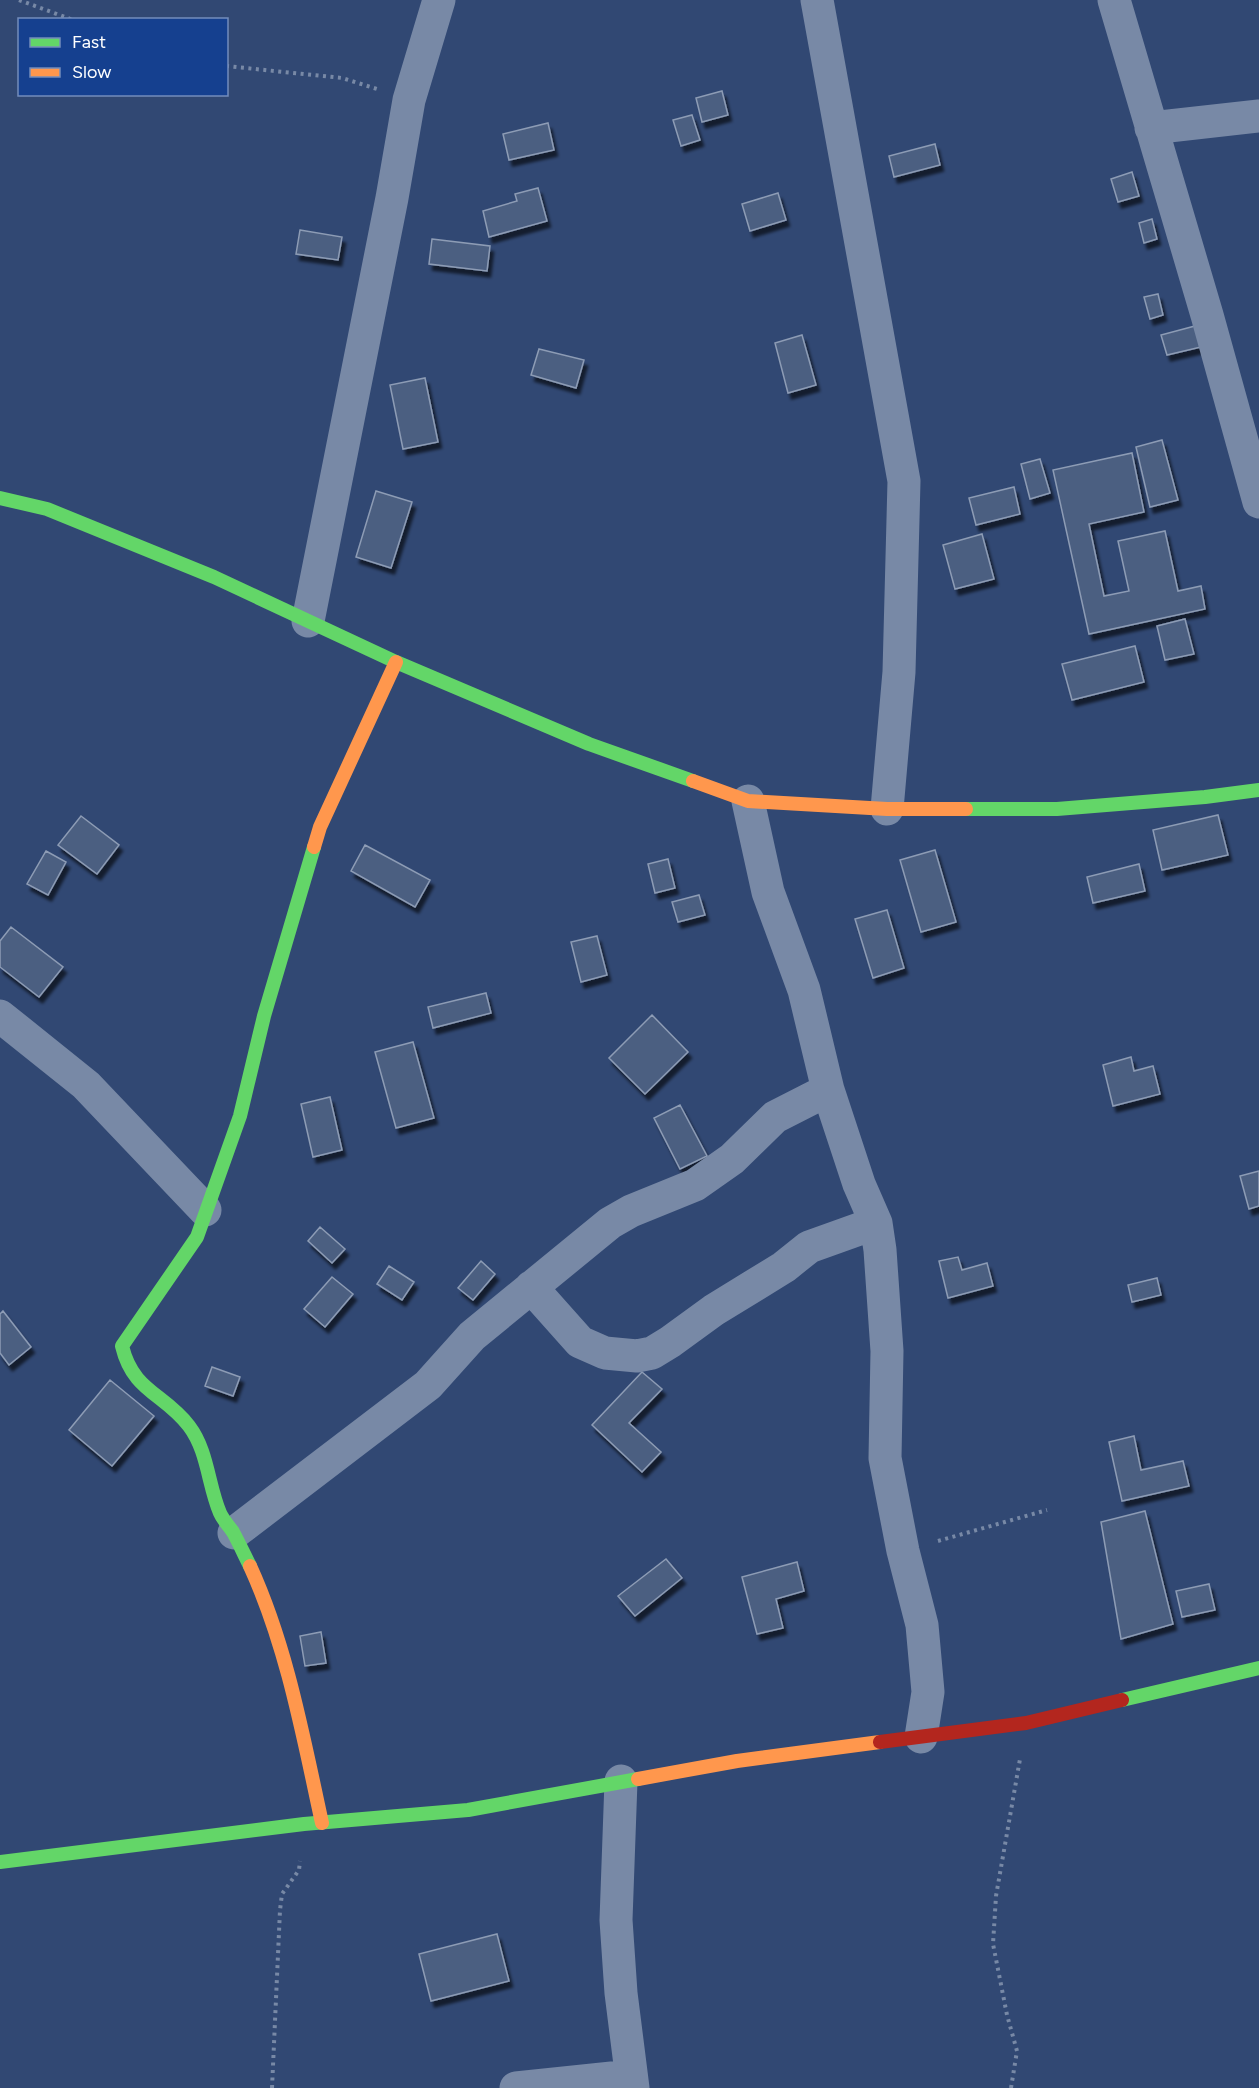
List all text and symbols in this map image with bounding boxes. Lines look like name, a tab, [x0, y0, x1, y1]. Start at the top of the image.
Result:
legend	[18, 18, 228, 96]
text: Fast	[72, 31, 106, 53]
text: Slow	[72, 61, 111, 83]

